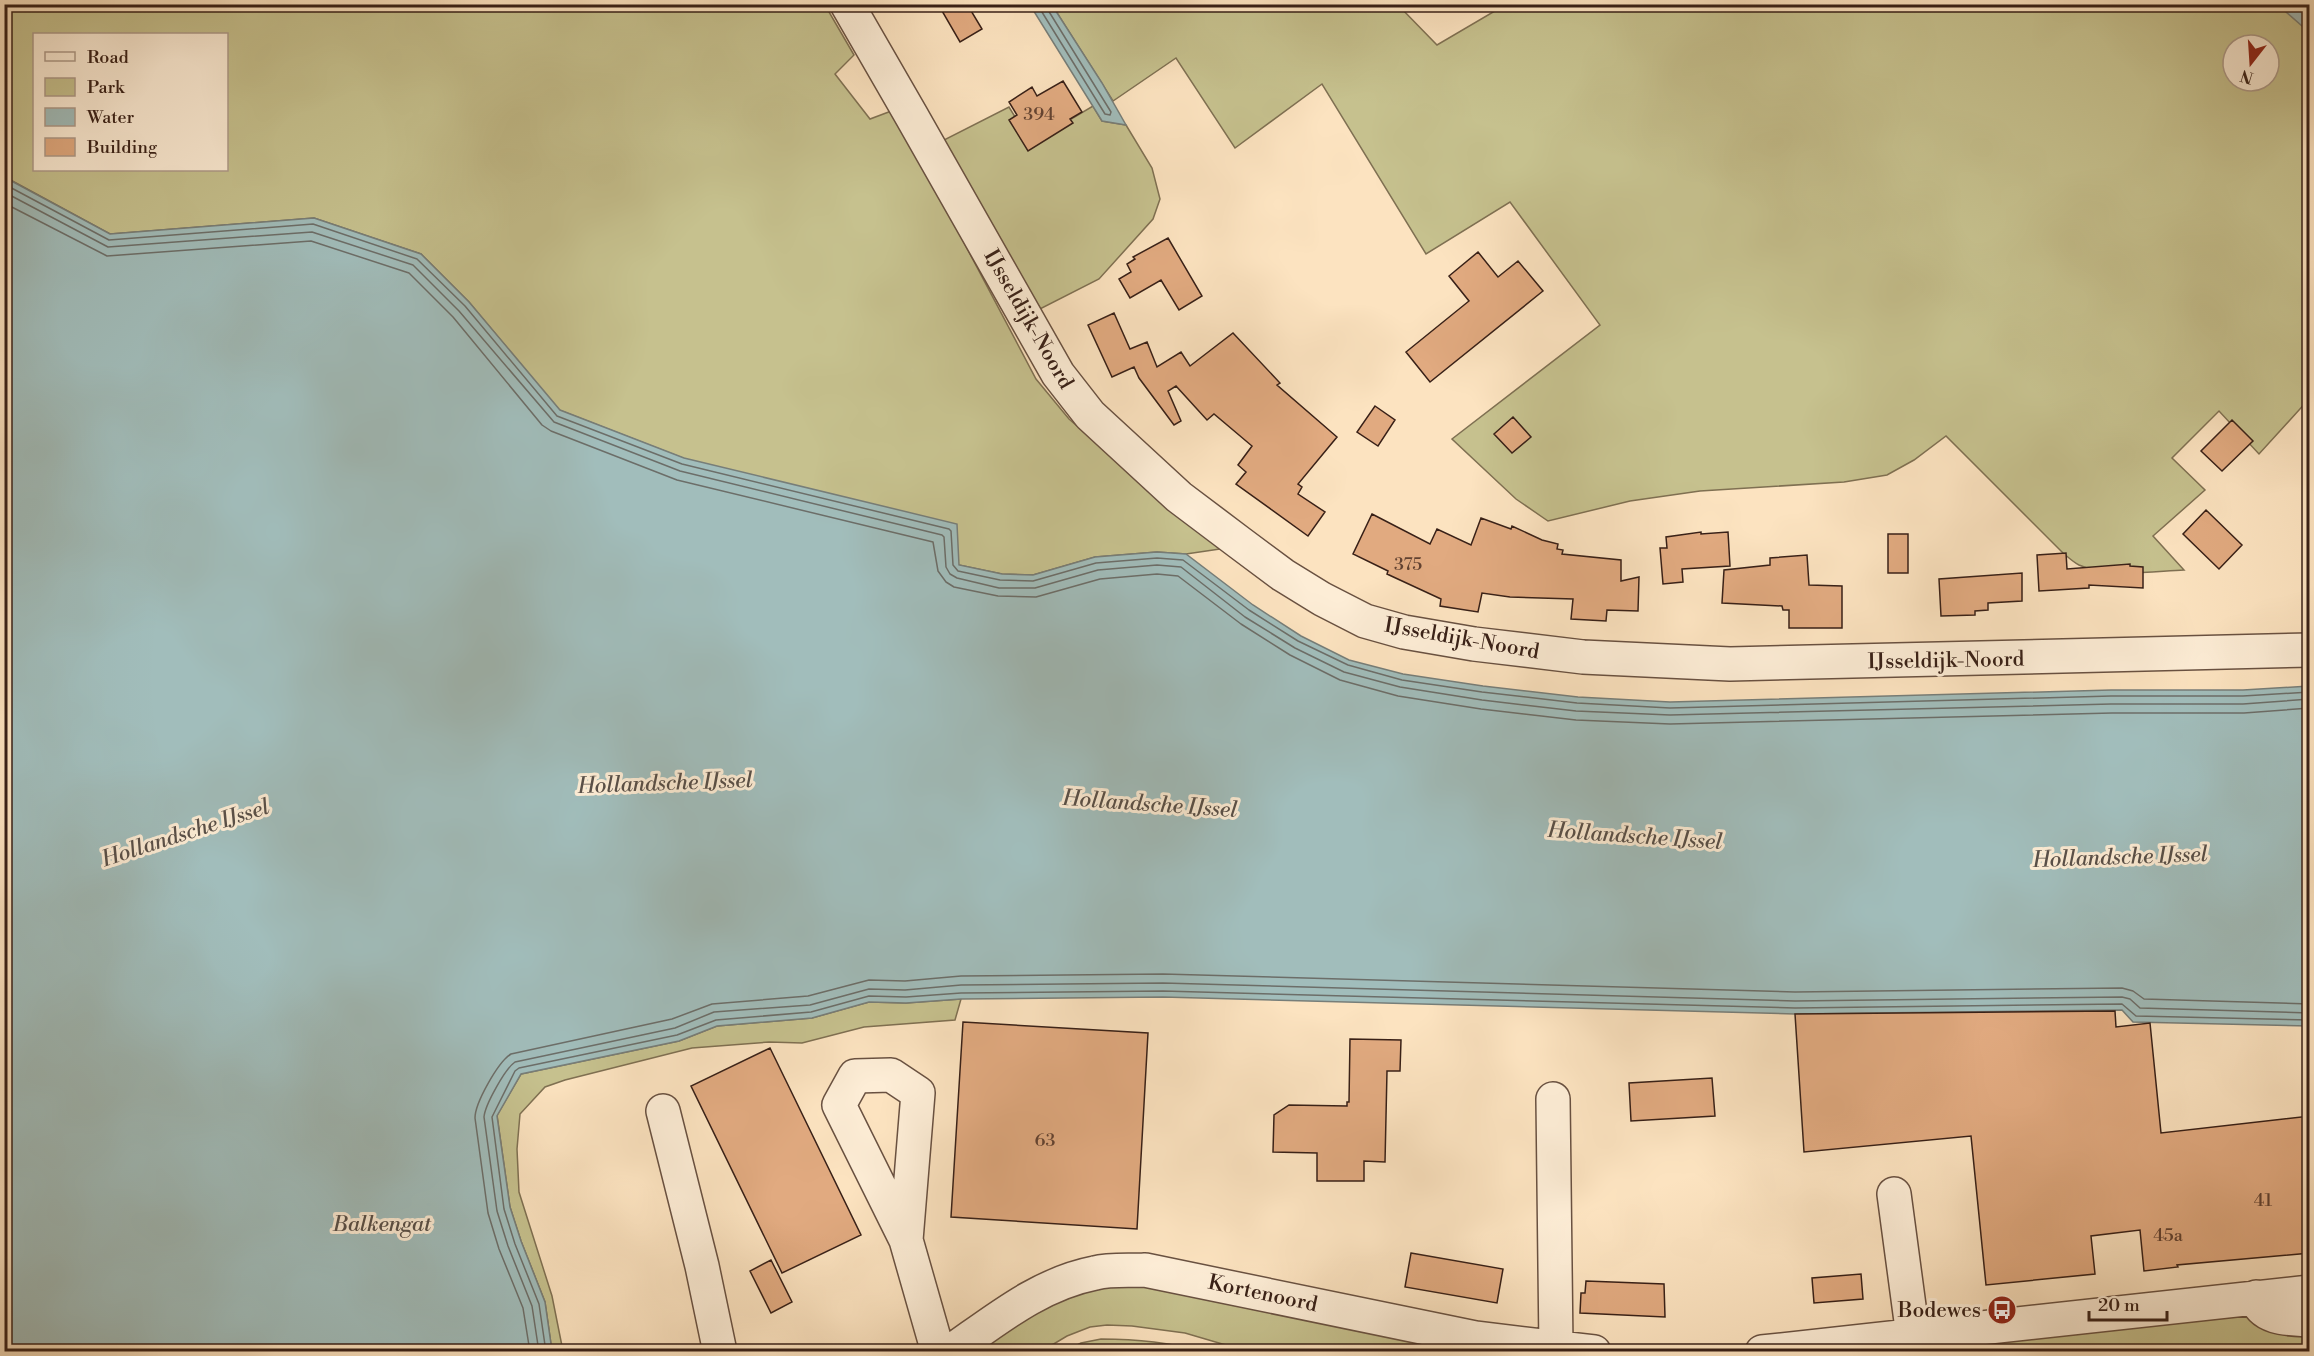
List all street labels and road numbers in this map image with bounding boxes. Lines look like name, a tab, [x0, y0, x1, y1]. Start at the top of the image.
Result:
street label: IJsseldijk-Noord	[978, 245, 1079, 394]
street label: IJsseldijk-Noord	[1382, 613, 1541, 665]
street label: IJsseldijk-Noord	[1867, 647, 2025, 675]
street label: Kortenoord	[1206, 1270, 1320, 1318]

